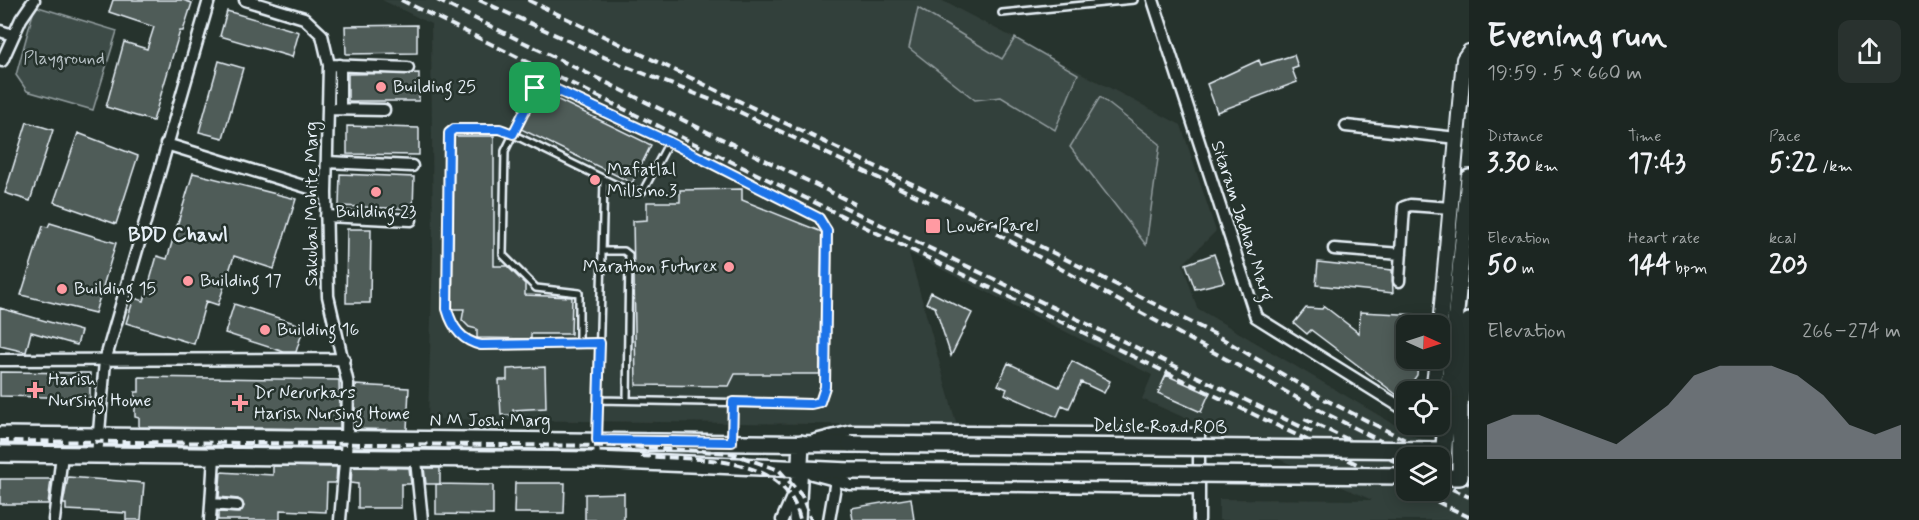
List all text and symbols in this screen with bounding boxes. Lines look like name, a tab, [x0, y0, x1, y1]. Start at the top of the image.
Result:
text: Evening run	[1487, 15, 1667, 59]
button: share	[1838, 20, 1901, 83]
park label: Playground	[23, 47, 105, 71]
text: 19:59 · 5 × 660 m	[1487, 60, 1642, 87]
pin	[509, 62, 560, 113]
icon: arrive	[518, 71, 551, 104]
place label: Building 25	[393, 75, 476, 101]
marker: Building 25	[374, 80, 388, 94]
street label: Sakubai Mohite Marg	[300, 122, 325, 286]
text: Distance	[1487, 126, 1543, 147]
text: Time	[1628, 126, 1662, 147]
text: Pace	[1769, 126, 1801, 147]
street label: Sitaram Jadhav Marg	[1203, 138, 1279, 305]
text: 3.30	[1487, 147, 1531, 181]
text: 17:43	[1628, 147, 1686, 181]
text: 5:22	[1769, 147, 1818, 181]
text: km	[1531, 156, 1558, 177]
text: /km	[1818, 156, 1853, 177]
place label: Mafatlal Mills no.3	[607, 158, 677, 203]
marker: Mafatlal Mills no.3	[588, 173, 602, 187]
marker: Building 23	[369, 185, 383, 199]
place label: Building 23	[336, 200, 417, 226]
place label: Lower Parel	[946, 214, 1038, 238]
marker: Lower Parel	[924, 217, 942, 235]
district label: BDD Chawl	[128, 222, 228, 249]
text: Elevation	[1487, 228, 1550, 249]
text: Heart rate	[1628, 228, 1700, 249]
text: kcal	[1769, 228, 1796, 249]
text: 50	[1487, 249, 1517, 283]
text: 144	[1628, 249, 1671, 283]
text: 203	[1769, 249, 1807, 283]
place label: Marathon Futurex	[583, 255, 717, 279]
text: m	[1517, 258, 1535, 279]
text: bpm	[1671, 258, 1707, 279]
marker: Marathon Futurex	[722, 260, 736, 274]
place label: Building 17	[200, 269, 282, 295]
marker: Building 17	[181, 274, 195, 288]
place label: Building 15	[74, 277, 156, 303]
marker: Building 15	[55, 282, 69, 296]
north arrow	[1396, 315, 1450, 369]
map controls	[1396, 315, 1450, 501]
place label: Building 16	[277, 318, 360, 344]
text: Elevation	[1487, 318, 1566, 345]
text: 266–274 m	[1802, 318, 1901, 345]
marker: Building 16	[258, 323, 272, 337]
place label: Harish Nursing Home	[48, 368, 152, 415]
marker: Harish Nursing Home	[26, 381, 44, 399]
place label: Dr Nerurkars Harish Nursing Home	[254, 381, 410, 428]
button: locate	[1396, 381, 1450, 435]
marker: Dr Nerurkars Harish Nursing Home	[231, 394, 249, 412]
street label: N M Joshi Marg	[430, 409, 550, 434]
street label: Delisle Road ROB	[1092, 414, 1228, 440]
button: layers	[1396, 447, 1450, 501]

